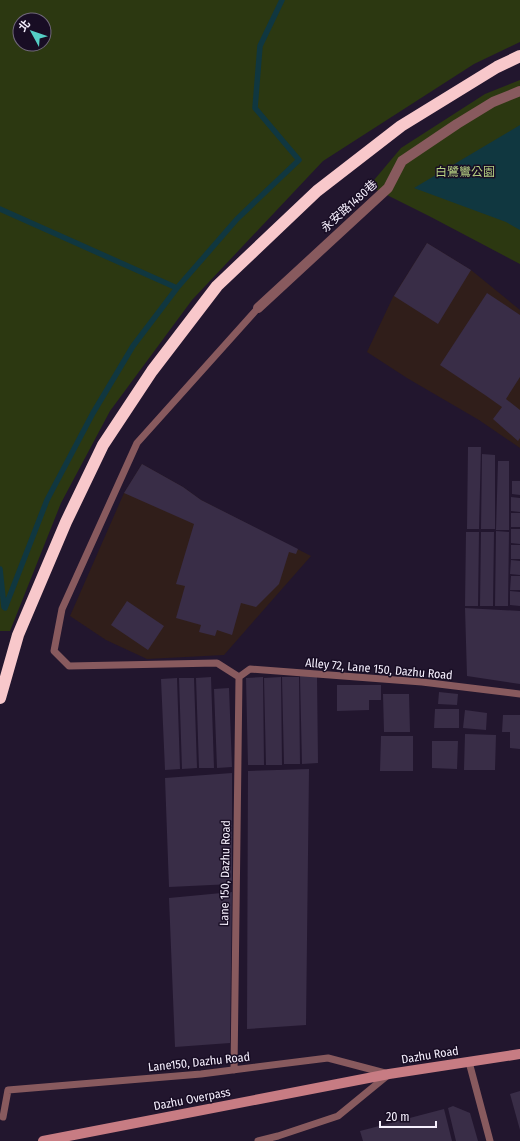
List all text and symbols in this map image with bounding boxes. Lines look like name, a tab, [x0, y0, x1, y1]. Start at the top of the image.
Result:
north arrow	[12, 12, 52, 52]
text: 北	[16, 18, 33, 34]
park label: 白鷺鸞公園	[435, 165, 495, 179]
street label: 永安路1480巷	[318, 177, 380, 235]
street label: Alley 72, Lane 150, Dazhu Road	[305, 656, 453, 682]
street label: Lane 150, Dazhu Road	[217, 820, 233, 926]
street label: Dazhu Road	[400, 1044, 460, 1066]
street label: Lane150, Dazhu Road	[147, 1050, 251, 1074]
street label: Dazhu Overpass	[152, 1085, 232, 1113]
scale bar	[380, 1103, 436, 1129]
text: 20 m	[386, 1110, 410, 1124]

